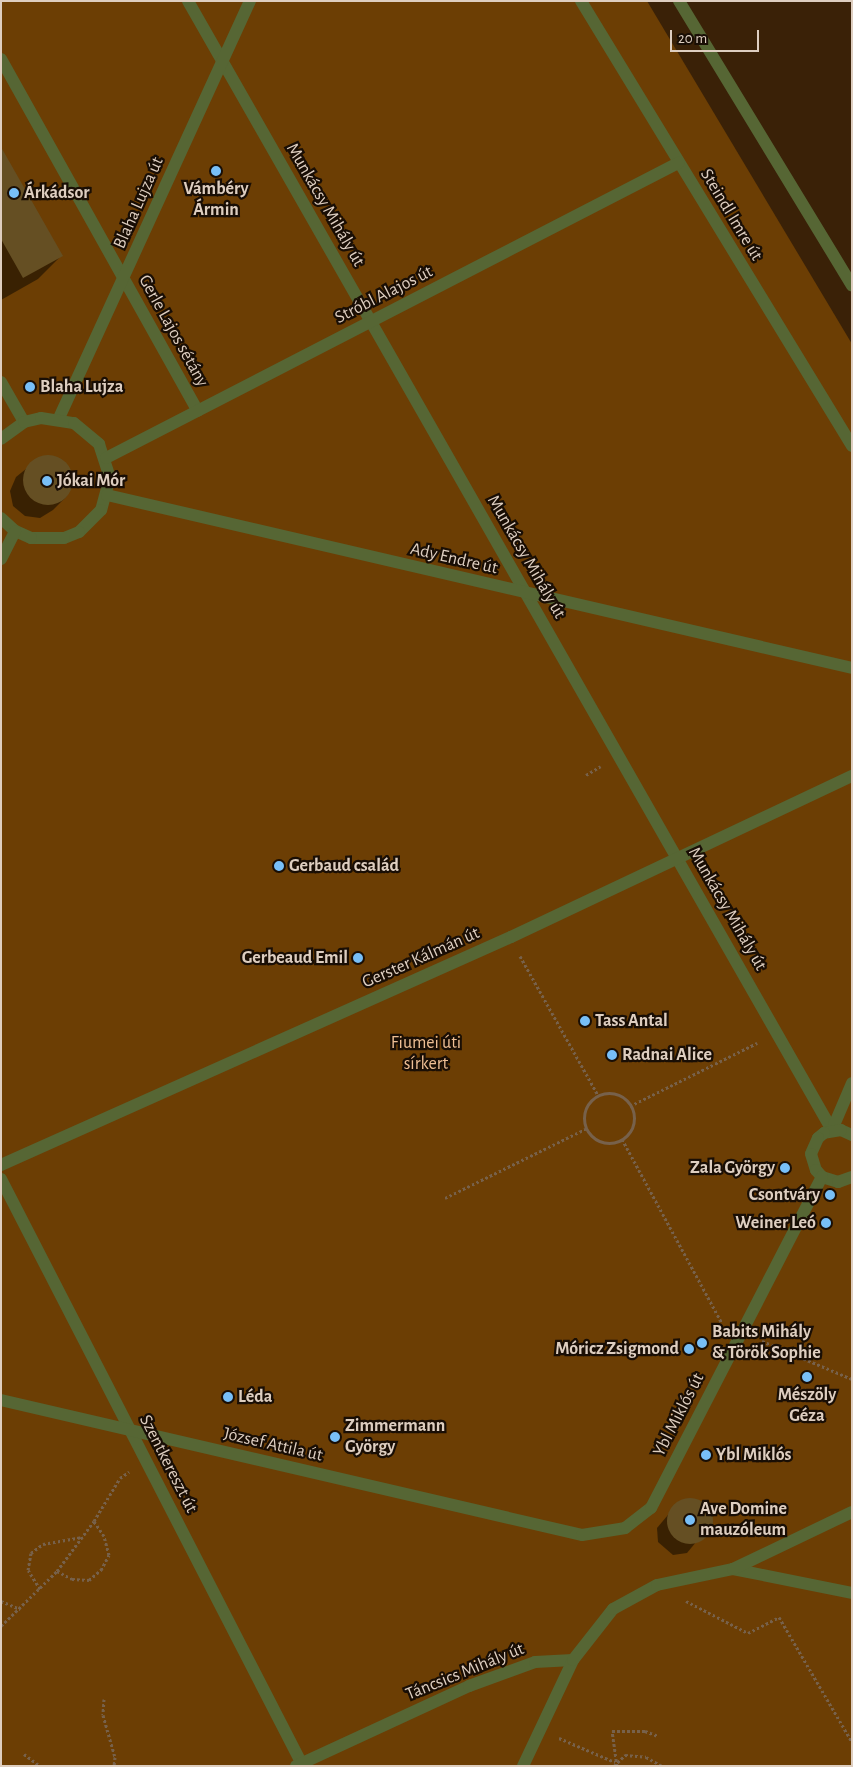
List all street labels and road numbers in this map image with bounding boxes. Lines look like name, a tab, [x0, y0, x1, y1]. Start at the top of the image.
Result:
street label: Munkácsy Mihály út	[281, 140, 369, 270]
street label: Blaha Lujza út	[109, 154, 169, 252]
street label: Steindl Imre út	[695, 165, 767, 265]
street label: Stróbl Alajos út	[331, 261, 437, 329]
street label: Gerle Lajos sétány	[133, 271, 213, 391]
street label: Munkácsy Mihály út	[482, 492, 570, 622]
street label: Ady Endre út	[408, 538, 500, 580]
street label: Munkácsy Mihály út	[683, 844, 771, 974]
street label: Gerster Kálmán út	[359, 923, 483, 993]
street label: Ybl Miklós út	[649, 1370, 709, 1460]
street label: Szentkereszt út	[134, 1411, 202, 1517]
street label: József Attila út	[221, 1423, 325, 1467]
street label: Táncsics Mihály út	[403, 1638, 527, 1706]

